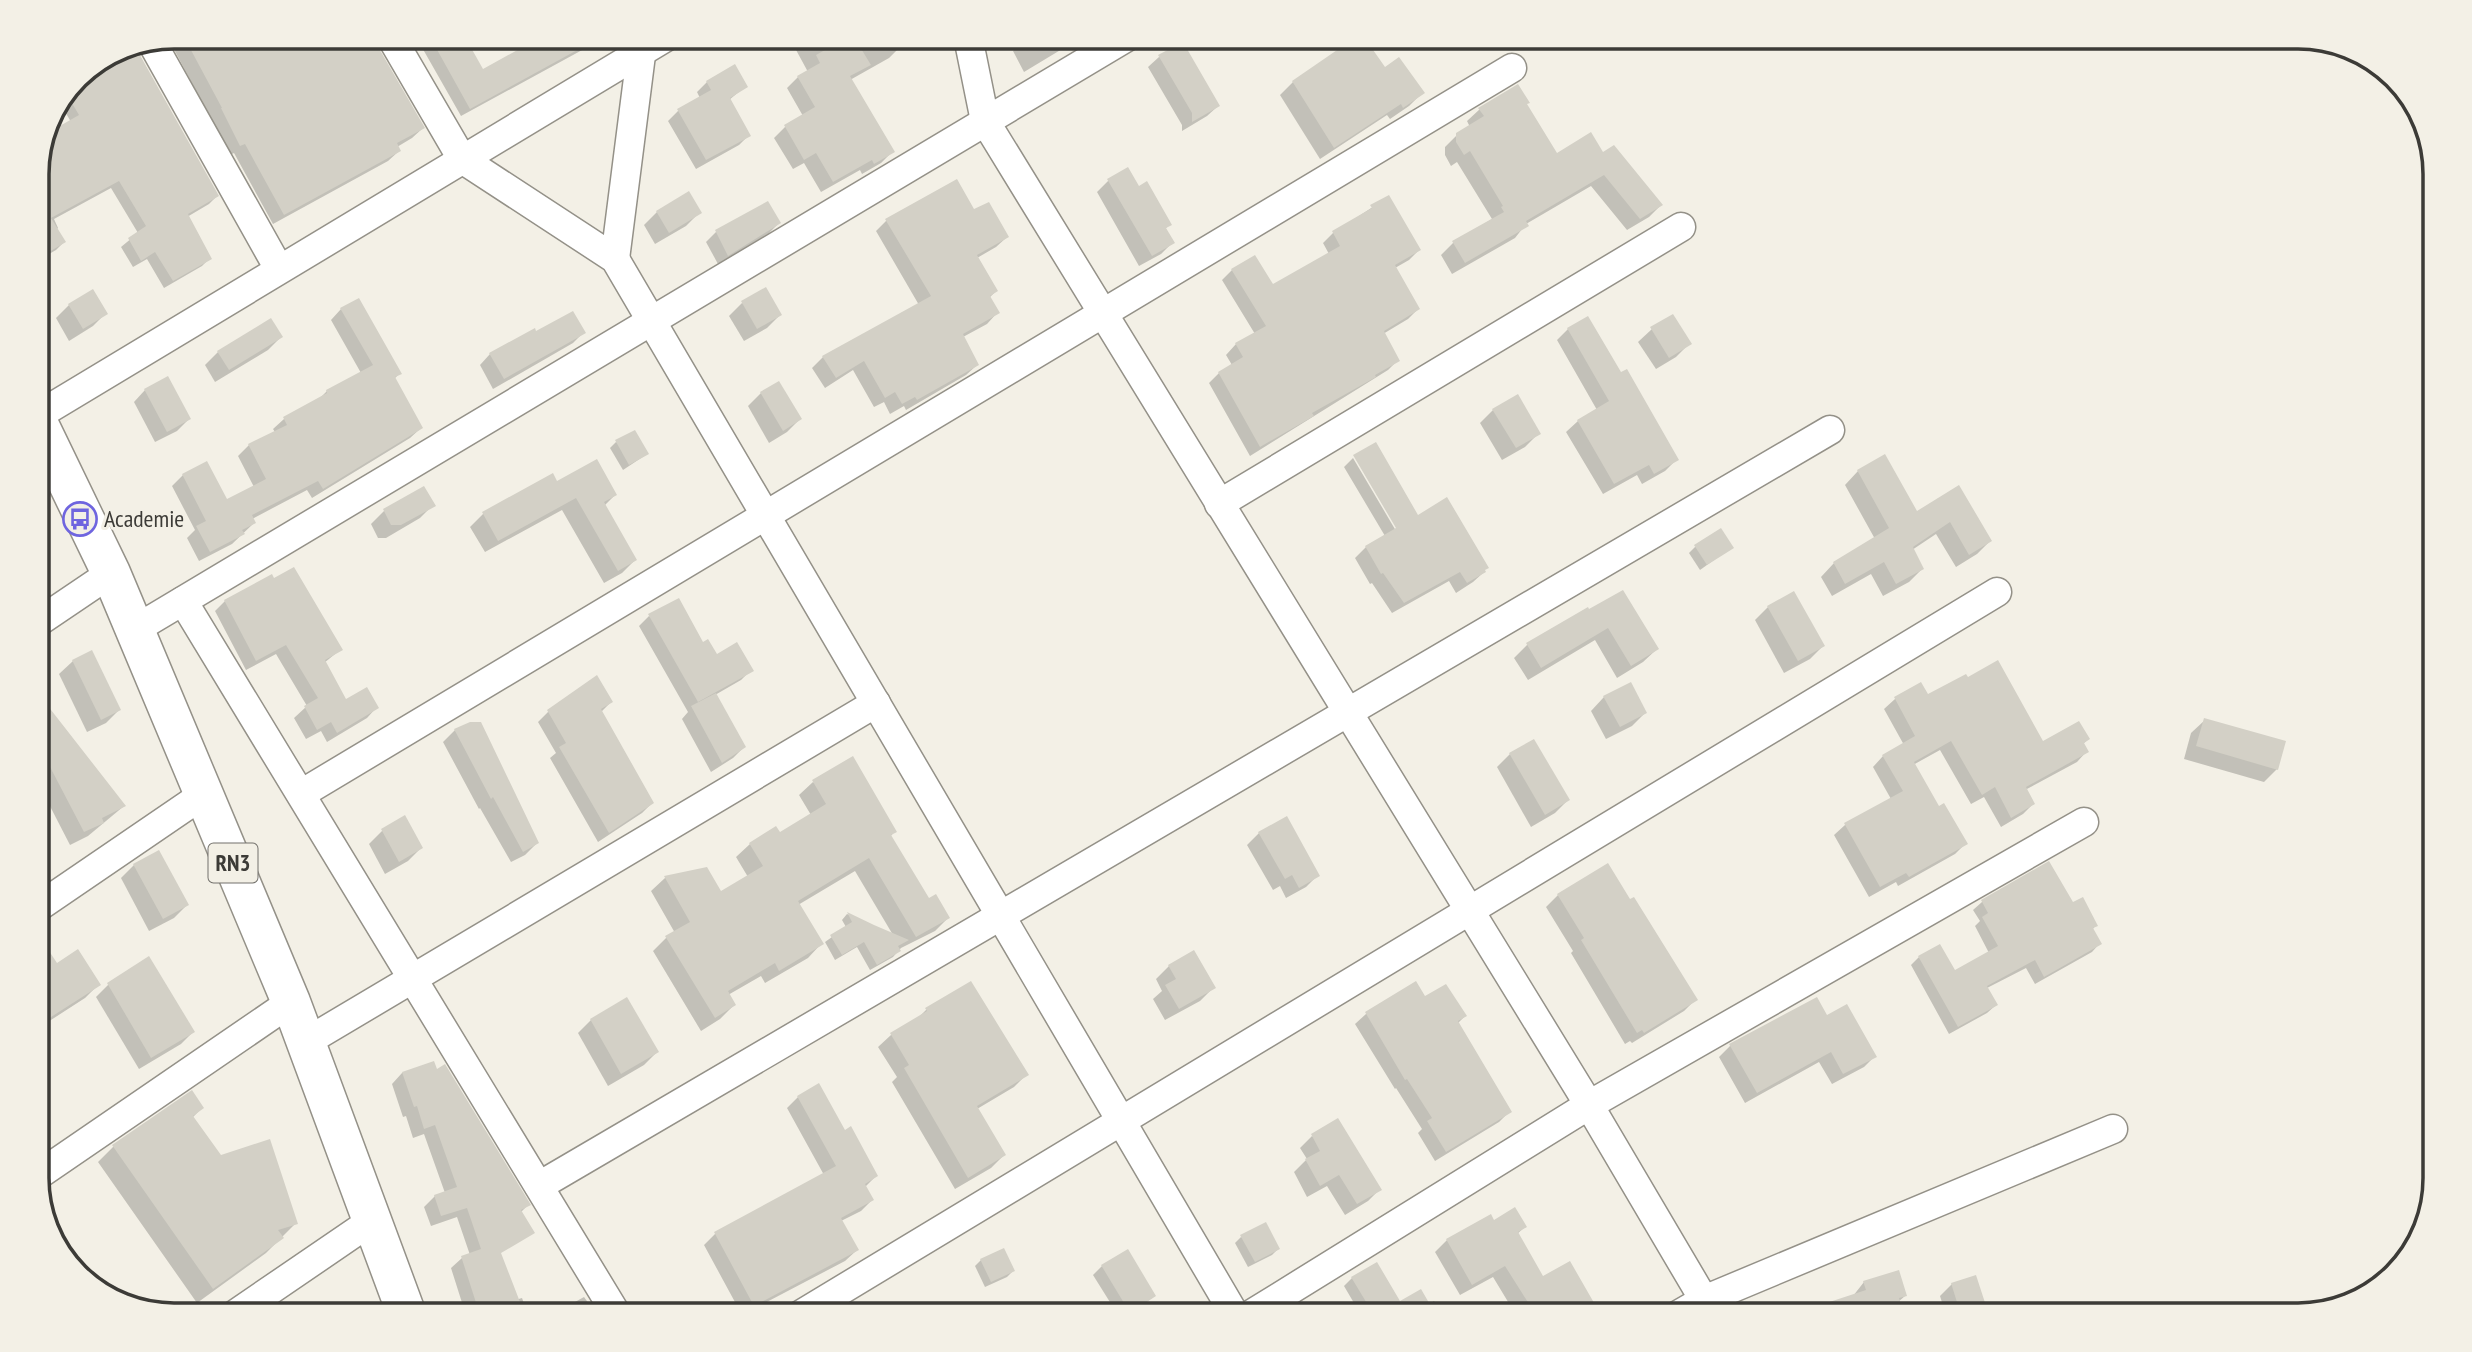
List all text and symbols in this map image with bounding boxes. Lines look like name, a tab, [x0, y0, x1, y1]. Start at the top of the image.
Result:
bus stop icon: Academie	[61, 500, 99, 538]
place label: Academie	[104, 503, 184, 534]
road number: RN3	[208, 844, 258, 883]

